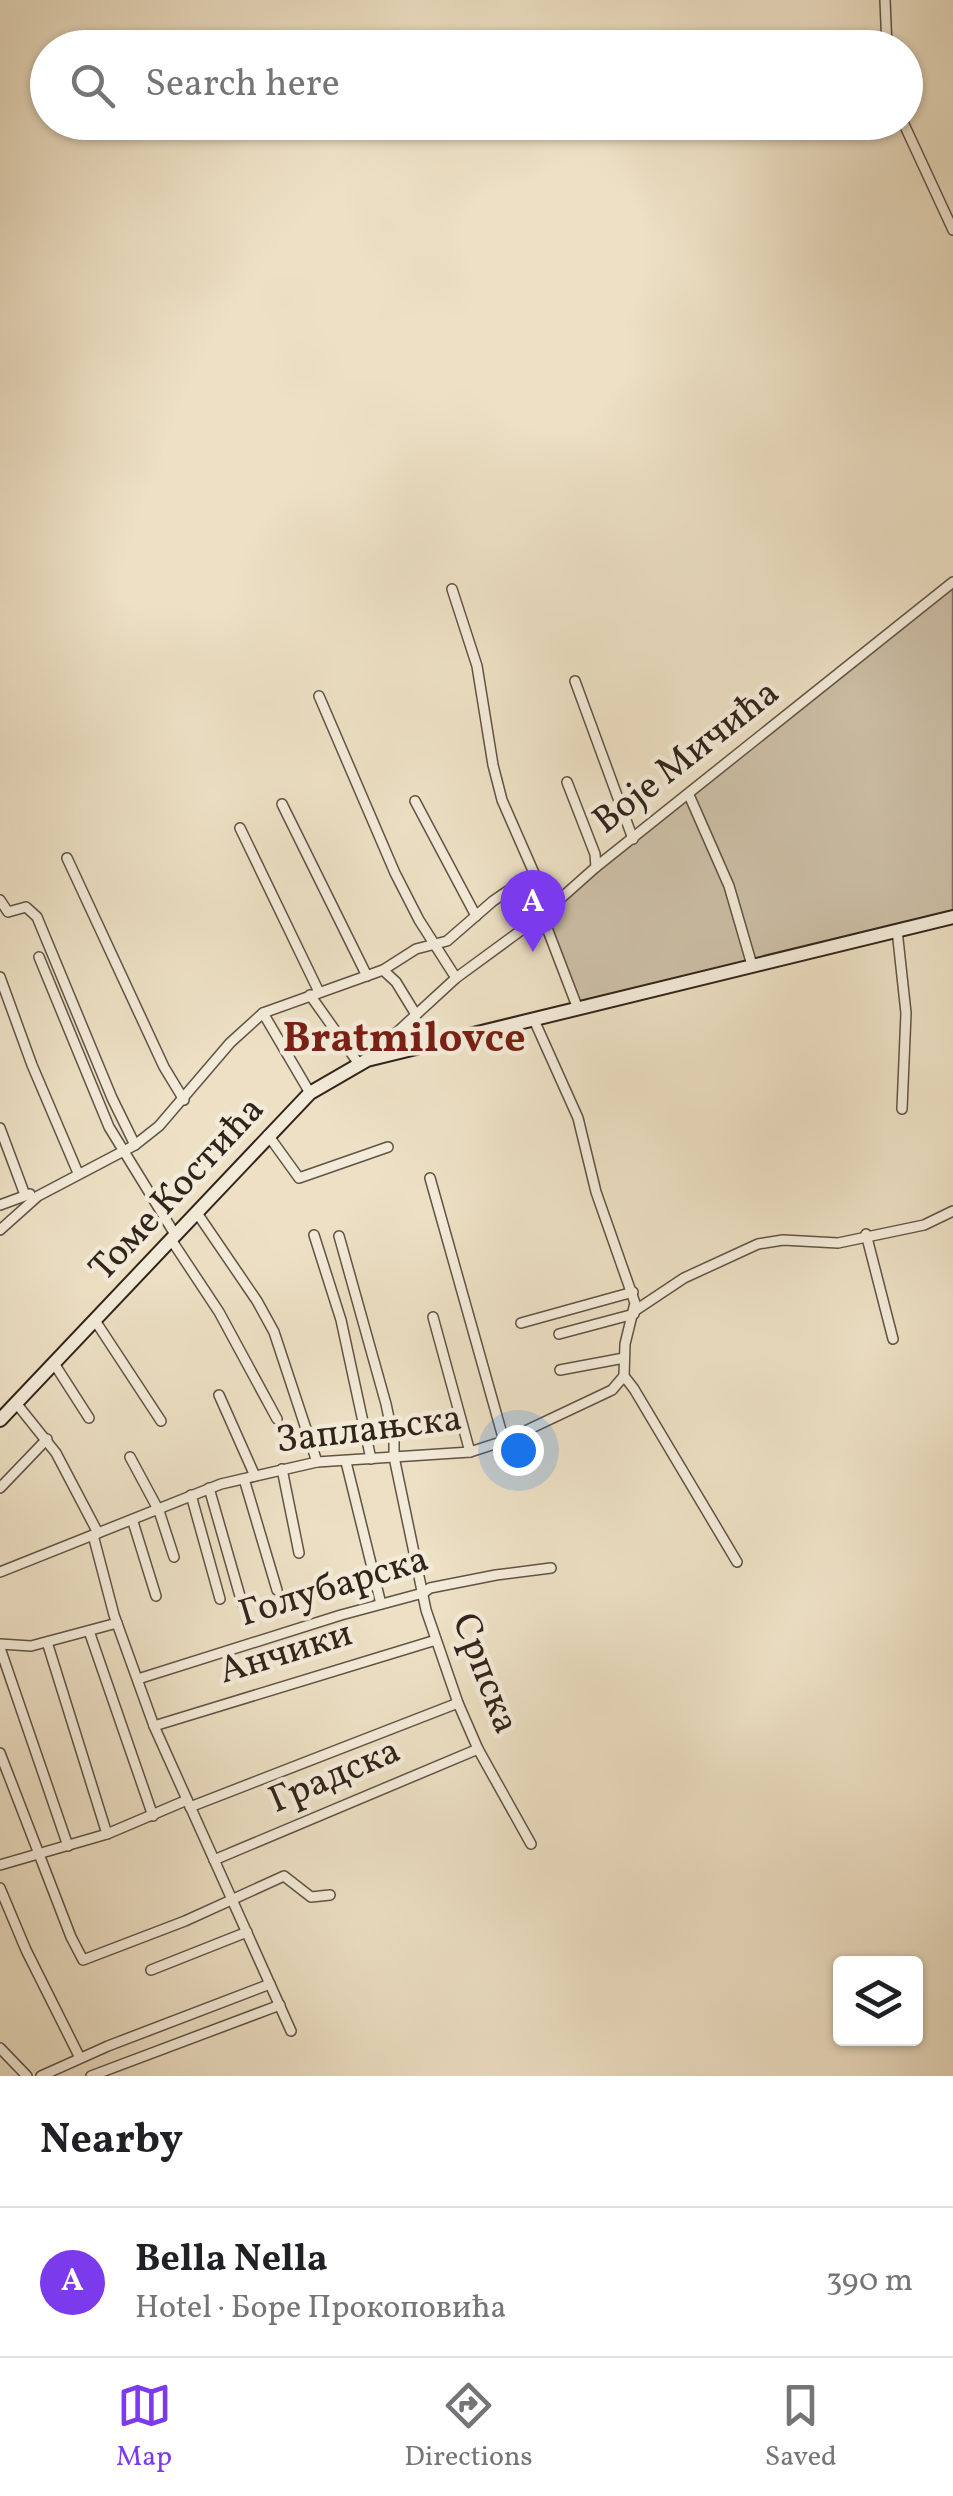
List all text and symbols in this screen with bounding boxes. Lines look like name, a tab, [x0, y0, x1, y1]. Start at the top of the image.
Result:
search box	[30, 30, 923, 140]
icon: search	[65, 58, 120, 113]
text: Search here	[145, 59, 340, 112]
street label: Воје Мичића	[582, 668, 792, 848]
pin: A	[500, 870, 566, 952]
district label: Bratmilovce	[282, 1011, 526, 1070]
street label: Томе Костића	[78, 1086, 278, 1294]
street label: Заплањска	[273, 1393, 465, 1469]
your location	[493, 1425, 544, 1476]
street label: Голубарска	[233, 1534, 435, 1642]
street label: Српска	[437, 1606, 531, 1742]
street label: Анчики	[213, 1609, 359, 1699]
street label: Градска	[261, 1726, 409, 1828]
map controls	[833, 1956, 923, 2046]
button: layers	[833, 1956, 923, 2046]
text: Nearby	[40, 2112, 183, 2171]
text: Bella Nella	[135, 2234, 328, 2287]
text: A	[61, 2260, 84, 2304]
text: 390 m	[826, 2260, 913, 2304]
text: Hotel · Боре Прокоповића	[135, 2287, 507, 2331]
tab: Map	[116, 2378, 172, 2477]
tab: Directions	[404, 2378, 533, 2477]
tab: Saved	[765, 2378, 837, 2477]

